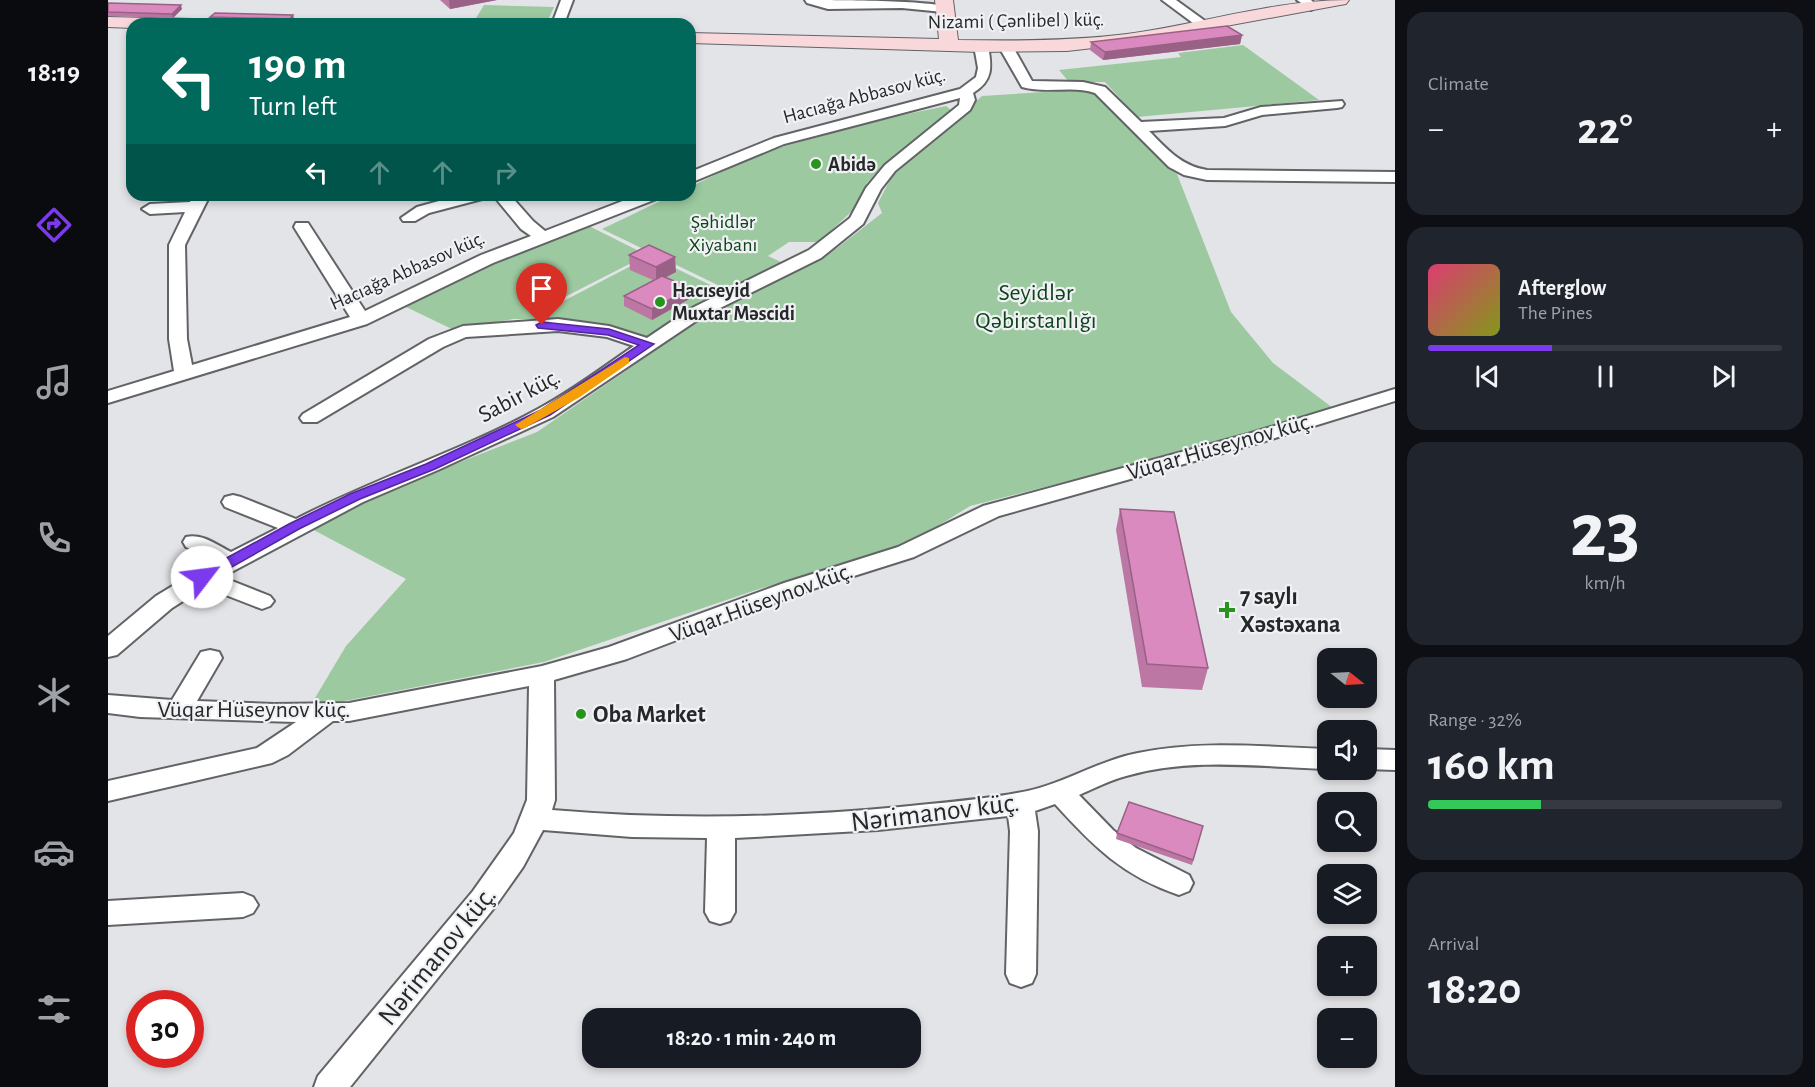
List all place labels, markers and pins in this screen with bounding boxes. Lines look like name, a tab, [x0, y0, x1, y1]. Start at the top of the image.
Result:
place label: Abidə	[828, 155, 876, 175]
marker: Abidə	[809, 157, 823, 171]
pin	[516, 263, 567, 325]
place label: Hacıseyid Muxtar Məscidi	[672, 281, 795, 324]
marker: Hacıseyid Muxtar Məscidi	[653, 295, 667, 309]
place label: 7 saylı Xəstəxana	[1240, 585, 1341, 637]
marker: 7 saylı Xəstəxana	[1218, 601, 1236, 619]
place label: Oba Market	[593, 703, 706, 727]
marker: Oba Market	[574, 707, 588, 721]

